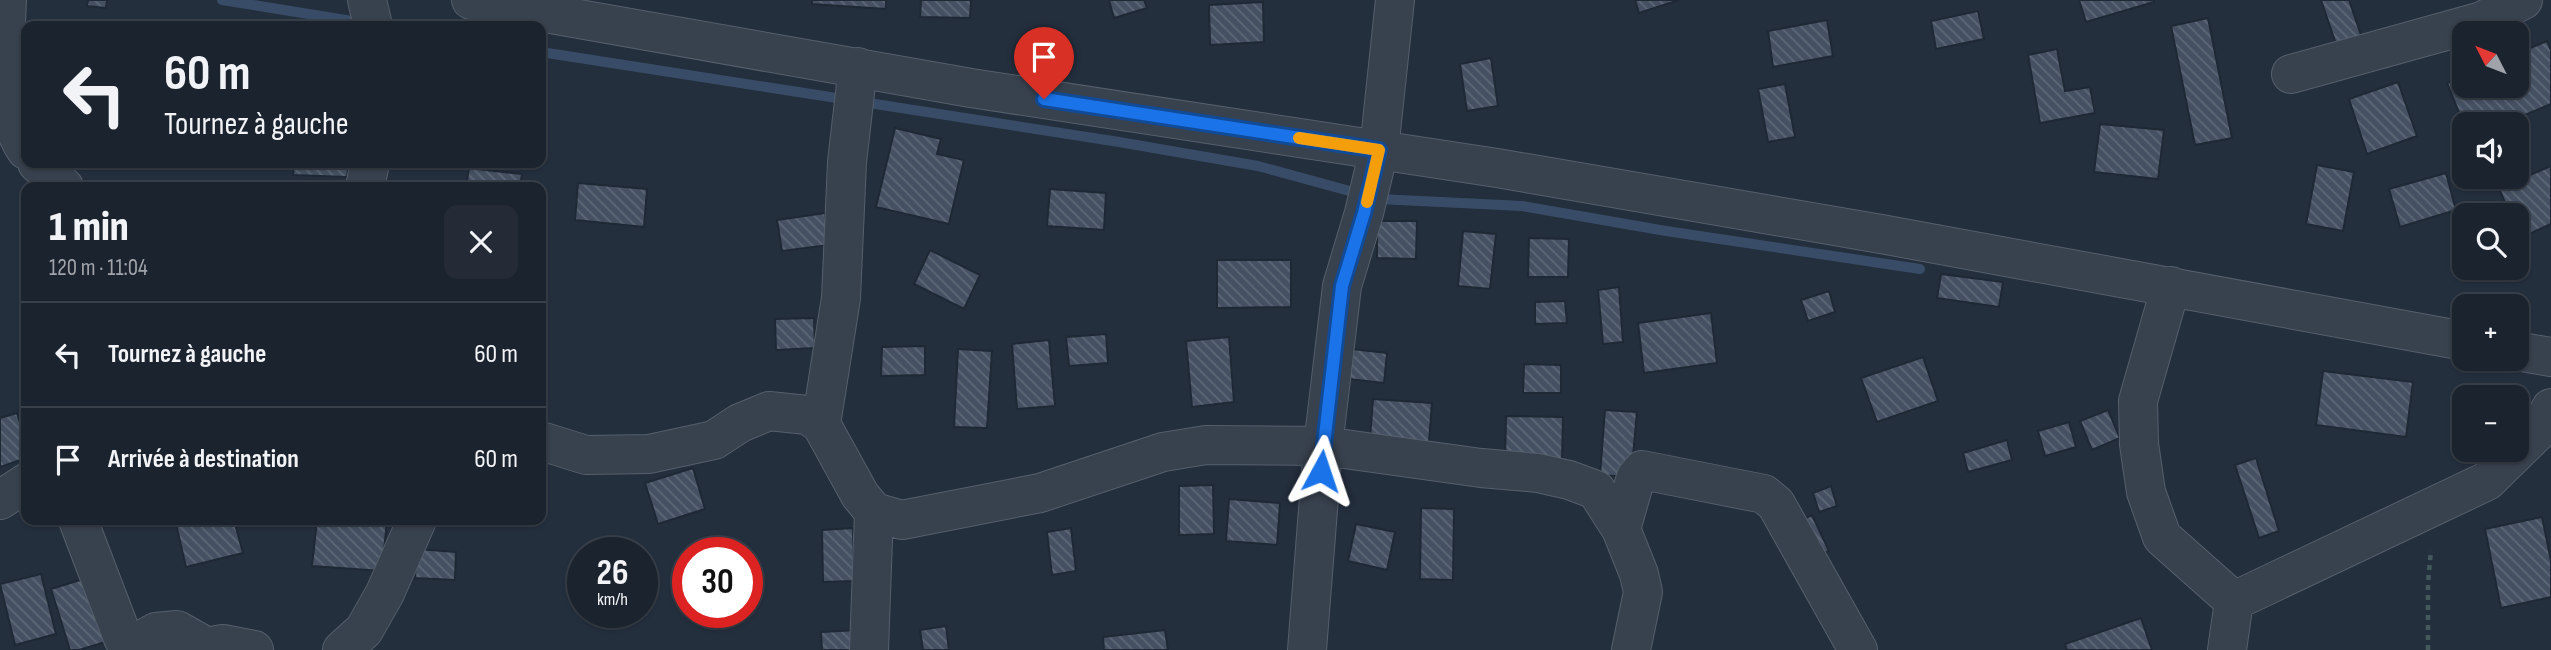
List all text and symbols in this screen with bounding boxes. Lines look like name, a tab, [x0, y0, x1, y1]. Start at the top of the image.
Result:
north arrow	[2452, 21, 2529, 98]
map controls	[2452, 21, 2529, 462]
pin	[1014, 27, 1074, 99]
icon: arrive	[1025, 38, 1063, 76]
text: 60 m	[164, 45, 251, 104]
icon: left	[49, 49, 140, 140]
text: Tournez à gauche	[164, 105, 349, 144]
button: sound	[2452, 112, 2529, 189]
text: 1 min	[49, 202, 129, 253]
button: search	[2452, 203, 2529, 280]
button: close	[444, 205, 518, 279]
text: 120 m · 11:04	[49, 254, 148, 282]
button: +	[2452, 294, 2529, 371]
icon: left	[49, 336, 87, 374]
text: Tournez à gauche	[108, 339, 266, 370]
text: 60 m	[474, 339, 518, 370]
button: −	[2452, 385, 2529, 462]
position arrow	[1284, 434, 1358, 508]
icon: arrive	[49, 441, 87, 479]
text: Arrivée à destination	[108, 444, 299, 475]
text: 60 m	[474, 444, 518, 475]
speed limit sign: 30	[672, 537, 763, 628]
text: 26	[597, 552, 628, 595]
text: km/h	[597, 589, 628, 610]

